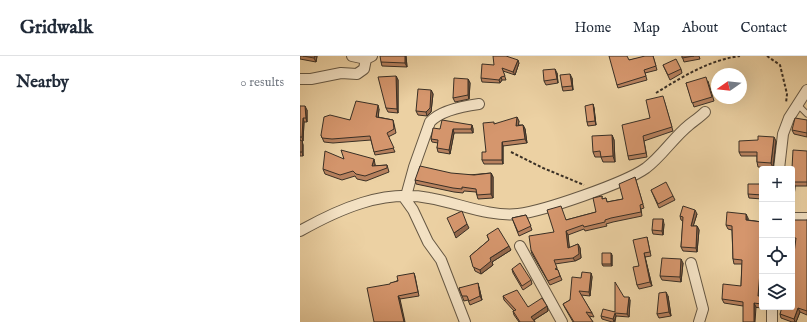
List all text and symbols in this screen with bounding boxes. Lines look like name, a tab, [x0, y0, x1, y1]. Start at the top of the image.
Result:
text: Gridwalk	[20, 16, 93, 40]
text: Home	[575, 19, 611, 37]
text: Map	[633, 19, 660, 37]
text: About	[682, 19, 718, 37]
text: Contact	[740, 19, 787, 37]
north arrow	[711, 68, 747, 104]
text: Nearby	[16, 72, 69, 93]
text: 0 results	[240, 74, 284, 91]
map controls	[759, 166, 795, 310]
button: +	[759, 166, 795, 202]
button: −	[759, 202, 795, 238]
button: locate	[759, 238, 795, 274]
button: layers	[759, 274, 795, 310]

